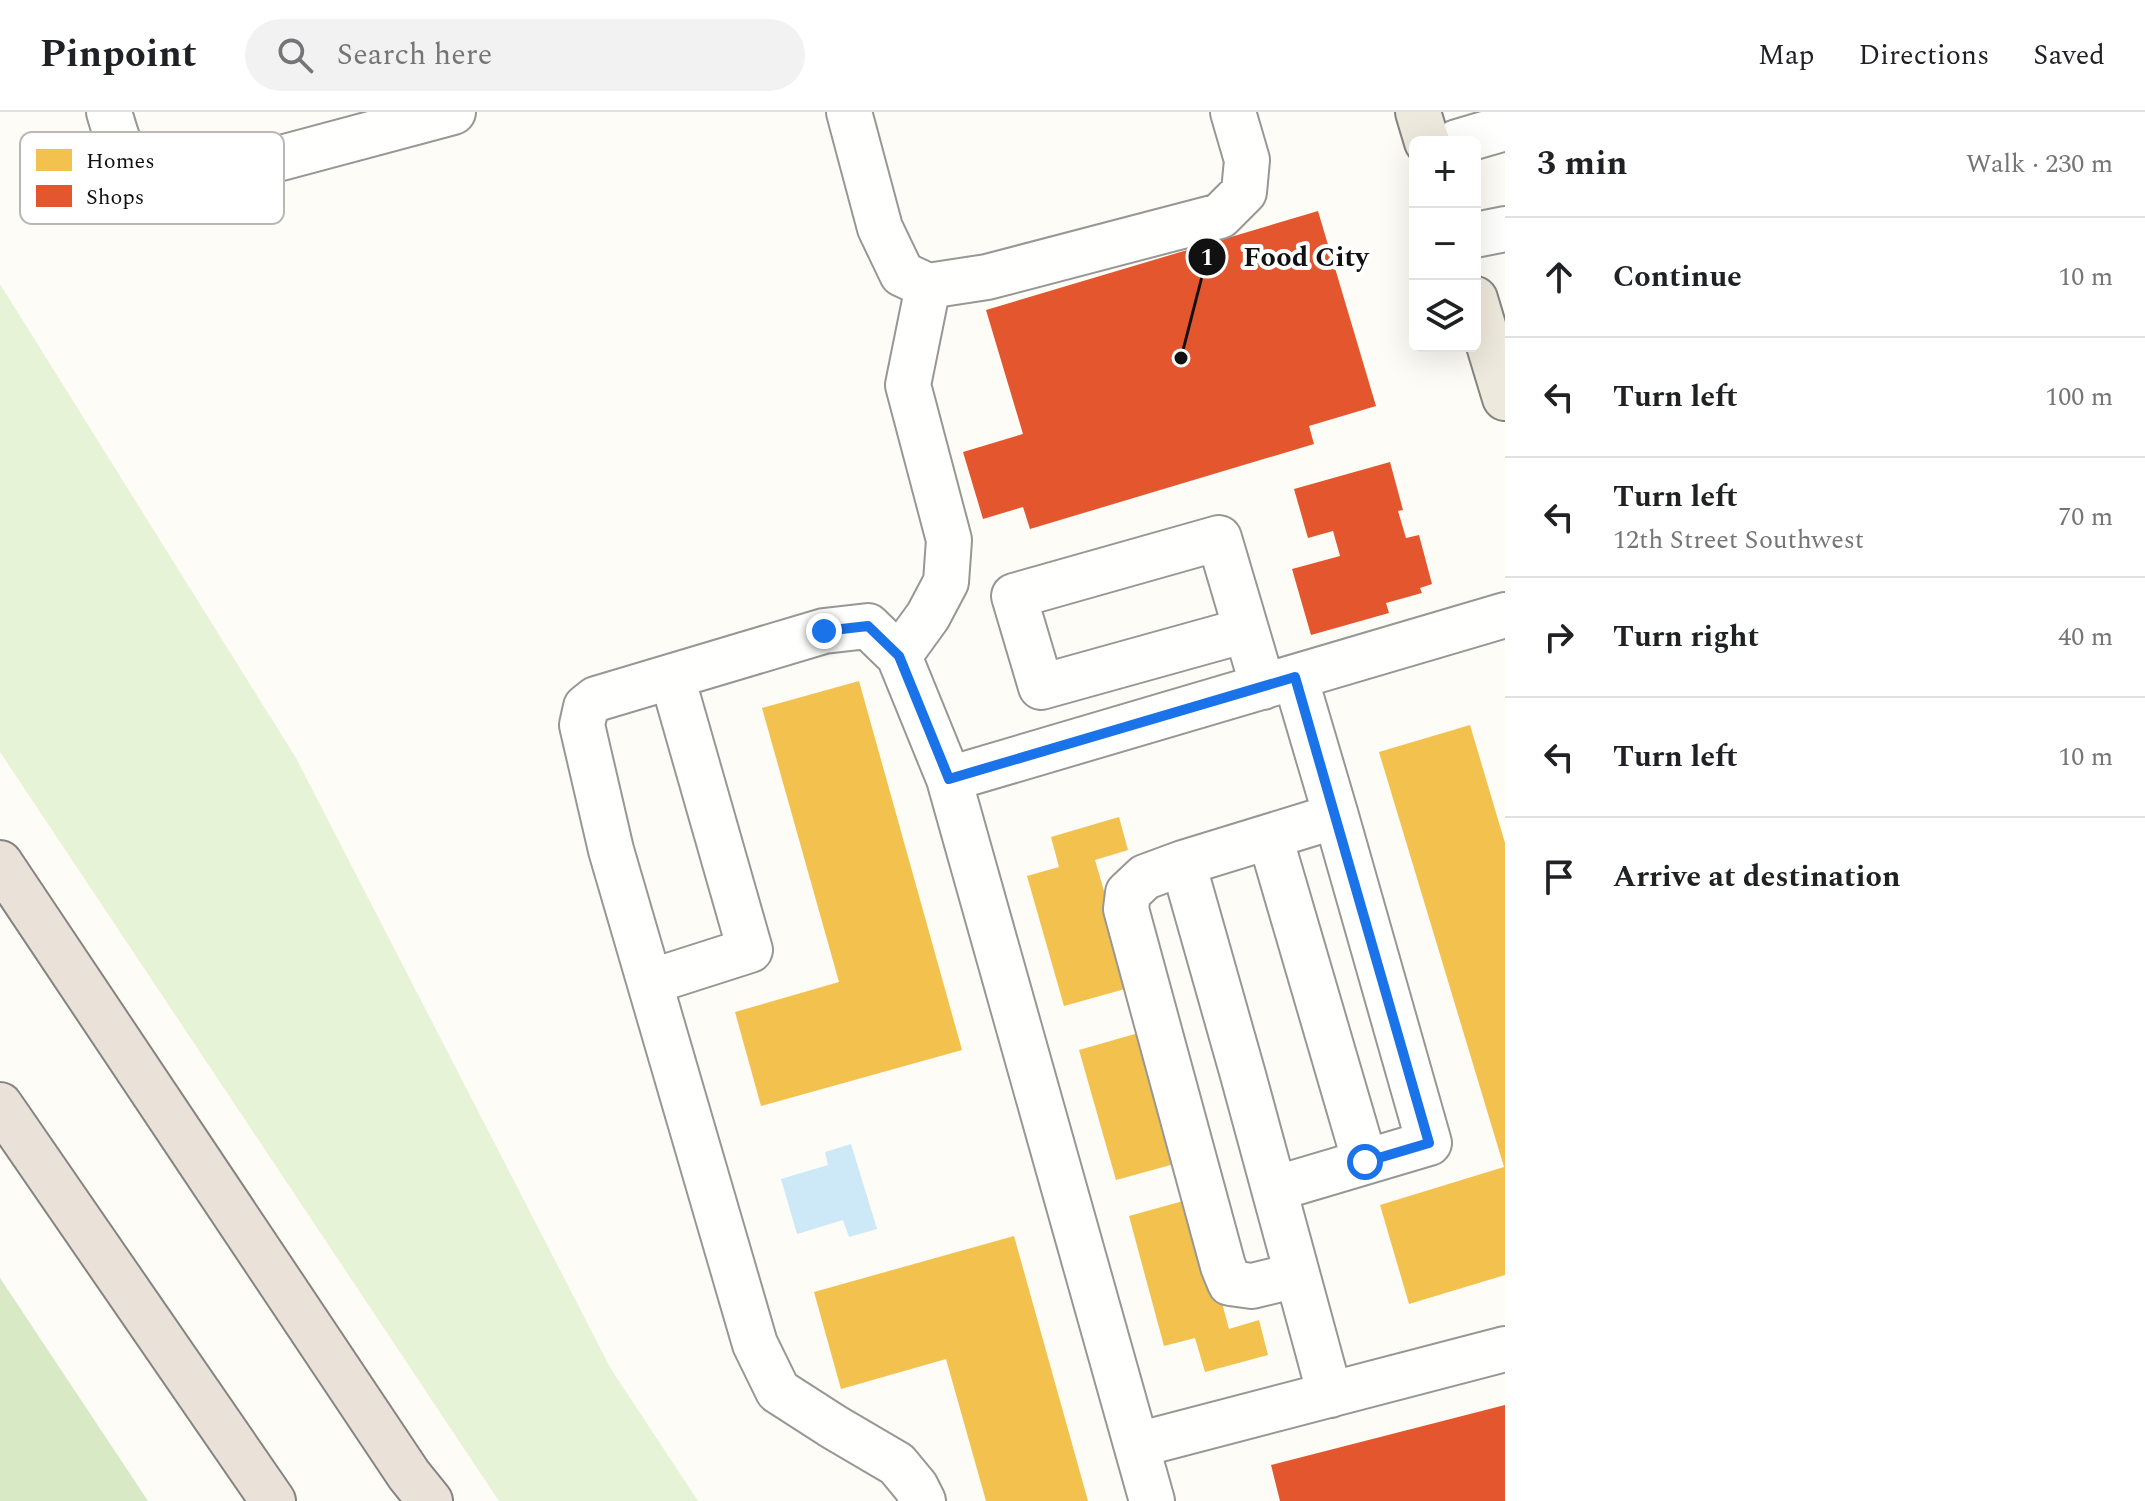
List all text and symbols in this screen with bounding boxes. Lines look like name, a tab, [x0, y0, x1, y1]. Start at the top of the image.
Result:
search box	[245, 19, 805, 91]
text: Pinpoint	[40, 26, 197, 84]
text: Search here	[337, 32, 492, 78]
icon: search	[273, 33, 317, 77]
text: Map	[1758, 34, 1815, 77]
text: Directions	[1859, 34, 1989, 77]
text: Saved	[2033, 34, 2105, 77]
legend	[20, 132, 284, 224]
map controls	[1409, 136, 1481, 352]
button: +	[1409, 136, 1481, 208]
text: 3 min	[1537, 138, 1627, 190]
text: Walk · 230 m	[1966, 144, 2113, 184]
text: Homes	[86, 145, 155, 178]
text: Shops	[86, 181, 144, 214]
button: −	[1409, 208, 1481, 280]
callout: Food City	[1187, 231, 1385, 283]
text: Food City	[1243, 236, 1370, 279]
text: 1	[1200, 240, 1214, 276]
text: Continue	[1613, 254, 1742, 300]
icon: ahead	[1537, 255, 1581, 299]
text: 10 m	[2058, 257, 2113, 297]
button: layers	[1409, 280, 1481, 352]
text: Turn left	[1613, 374, 1738, 420]
icon: left	[1537, 375, 1581, 419]
text: 100 m	[2045, 377, 2113, 417]
text: Turn left	[1613, 474, 1738, 520]
icon: left	[1537, 495, 1581, 539]
text: 70 m	[2058, 497, 2113, 537]
text: 12th Street Southwest	[1613, 520, 1864, 560]
route end	[806, 613, 842, 649]
text: Turn right	[1613, 614, 1759, 660]
icon: right	[1537, 615, 1581, 659]
text: 40 m	[2058, 617, 2113, 657]
text: Turn left	[1613, 734, 1738, 780]
icon: left	[1537, 735, 1581, 779]
text: 10 m	[2058, 737, 2113, 777]
text: Arrive at destination	[1613, 854, 1900, 900]
icon: arrive	[1537, 855, 1581, 899]
route start	[1347, 1144, 1383, 1180]

